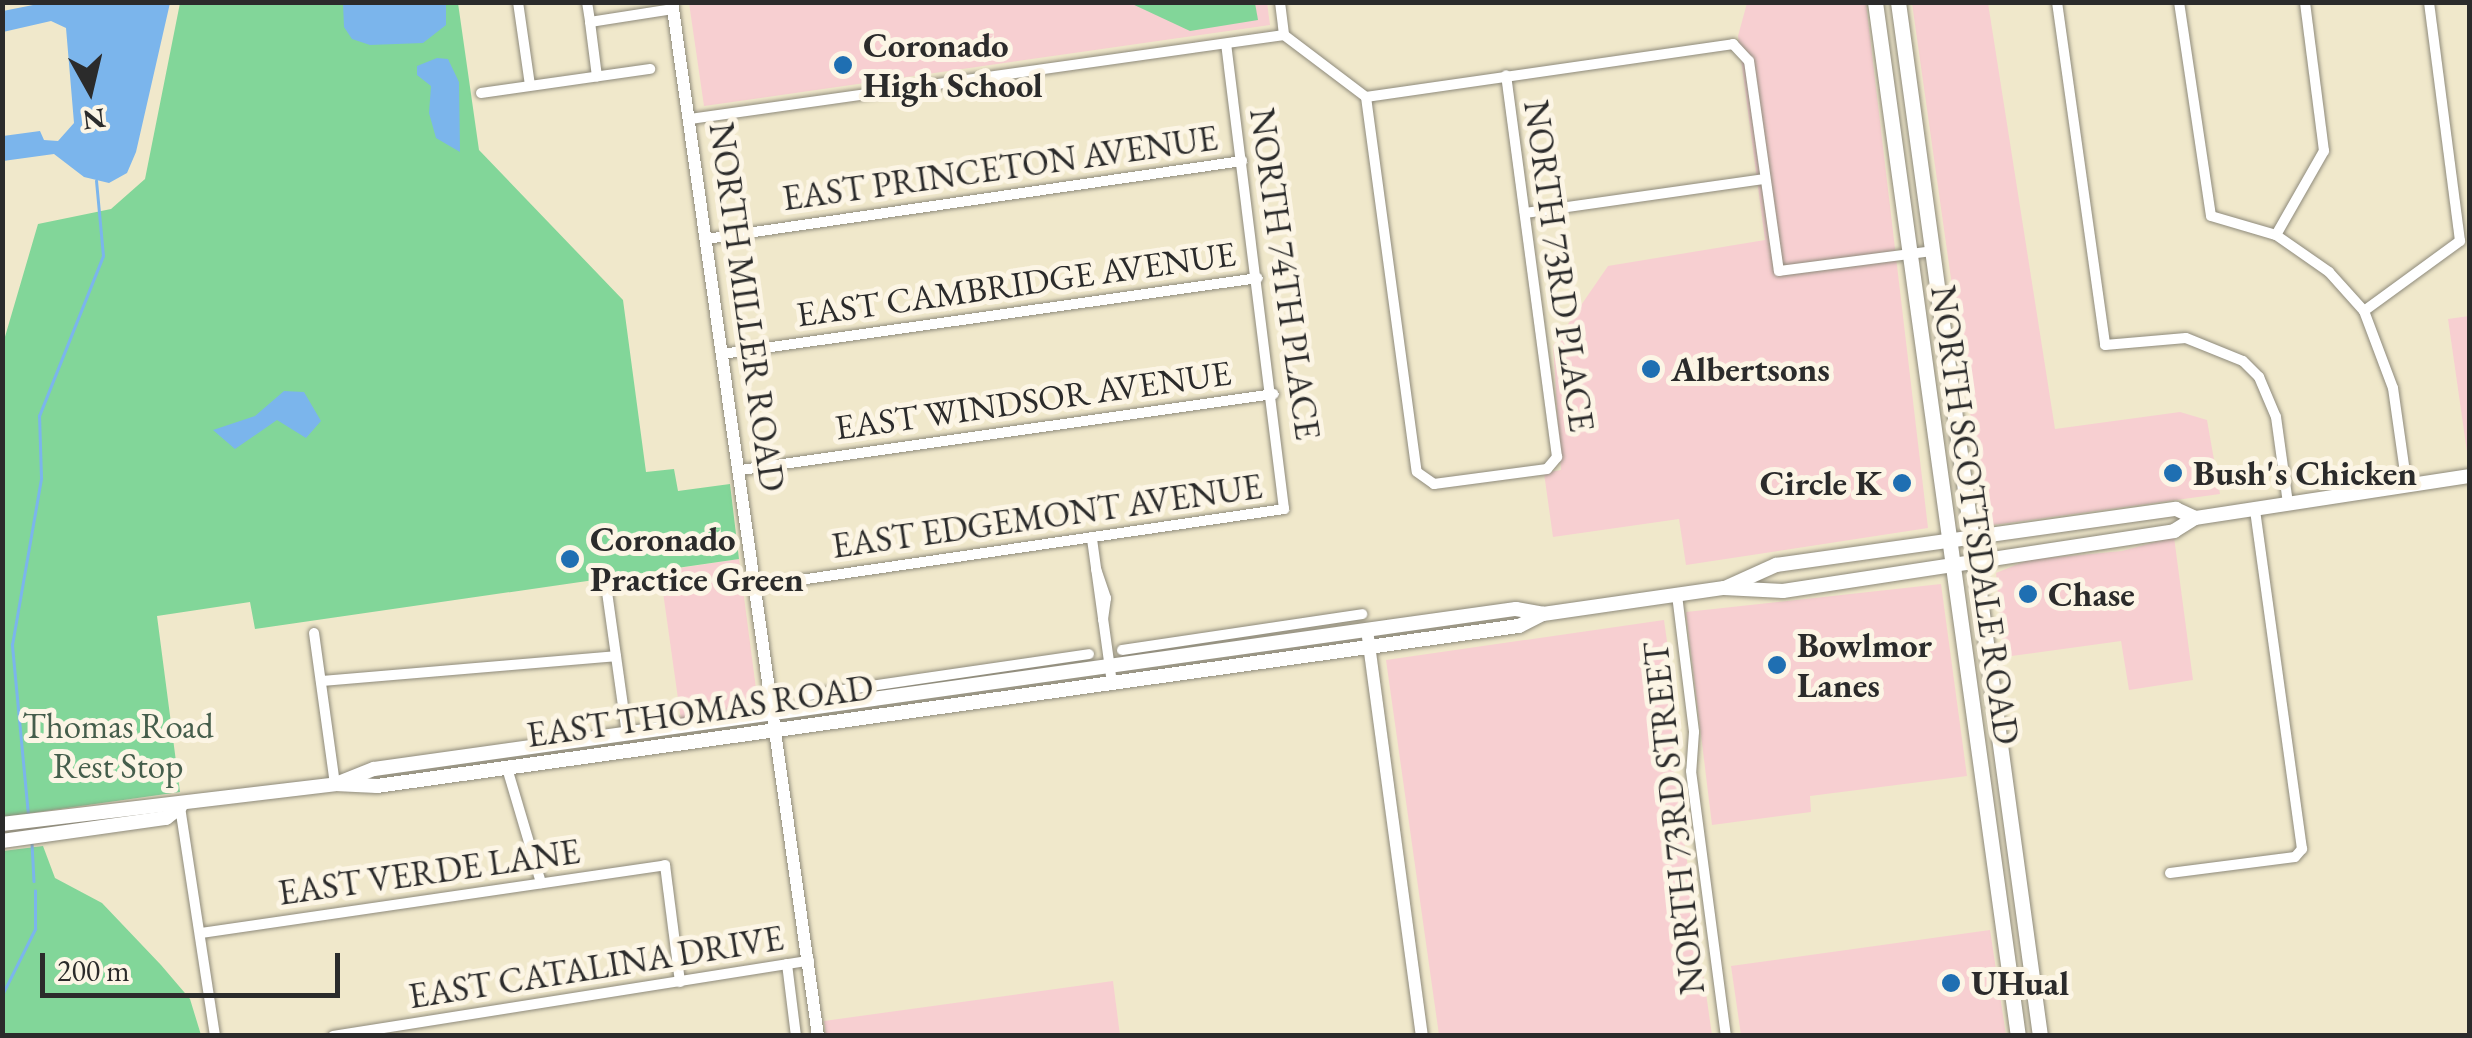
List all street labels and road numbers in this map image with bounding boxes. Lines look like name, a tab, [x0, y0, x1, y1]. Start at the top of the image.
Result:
street label: NORTH 73RD PLACE	[1515, 98, 1603, 434]
street label: NORTH 74TH PLACE	[1241, 105, 1329, 443]
street label: EAST PRINCETON AVENUE	[780, 117, 1220, 219]
street label: NORTH MILLER ROAD	[700, 120, 794, 494]
street label: EAST CAMBRIDGE AVENUE	[794, 232, 1238, 336]
street label: NORTH SCOTTSDALE ROAD	[1922, 283, 2028, 747]
street label: EAST WINDSOR AVENUE	[832, 351, 1234, 449]
street label: EAST EDGEMONT AVENUE	[829, 465, 1265, 567]
street label: NORTH 73RD STREET	[1635, 640, 1713, 996]
street label: EAST THOMAS ROAD	[524, 666, 876, 756]
street label: EAST VERDE LANE	[275, 830, 583, 914]
street label: EAST CATALINA DRIVE	[406, 917, 786, 1017]

